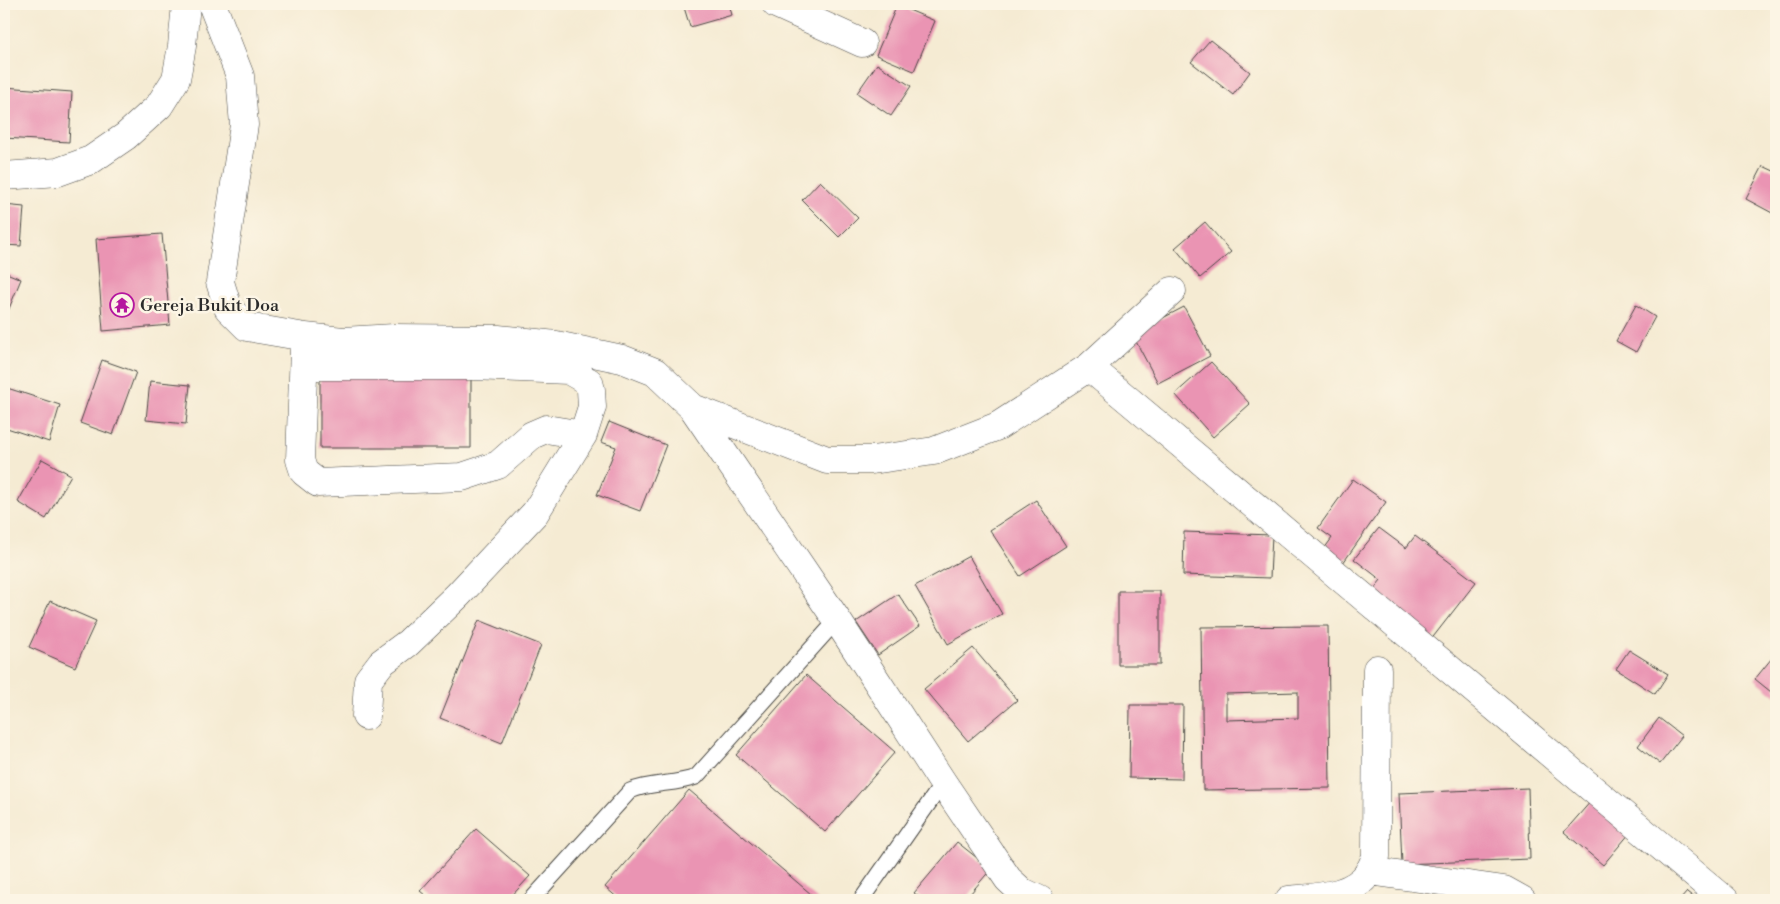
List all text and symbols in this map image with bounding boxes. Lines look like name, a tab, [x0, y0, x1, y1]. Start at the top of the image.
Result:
temple icon: Gereja Bukit Doa	[109, 292, 135, 318]
place label: Gereja Bukit Doa	[140, 294, 280, 317]

